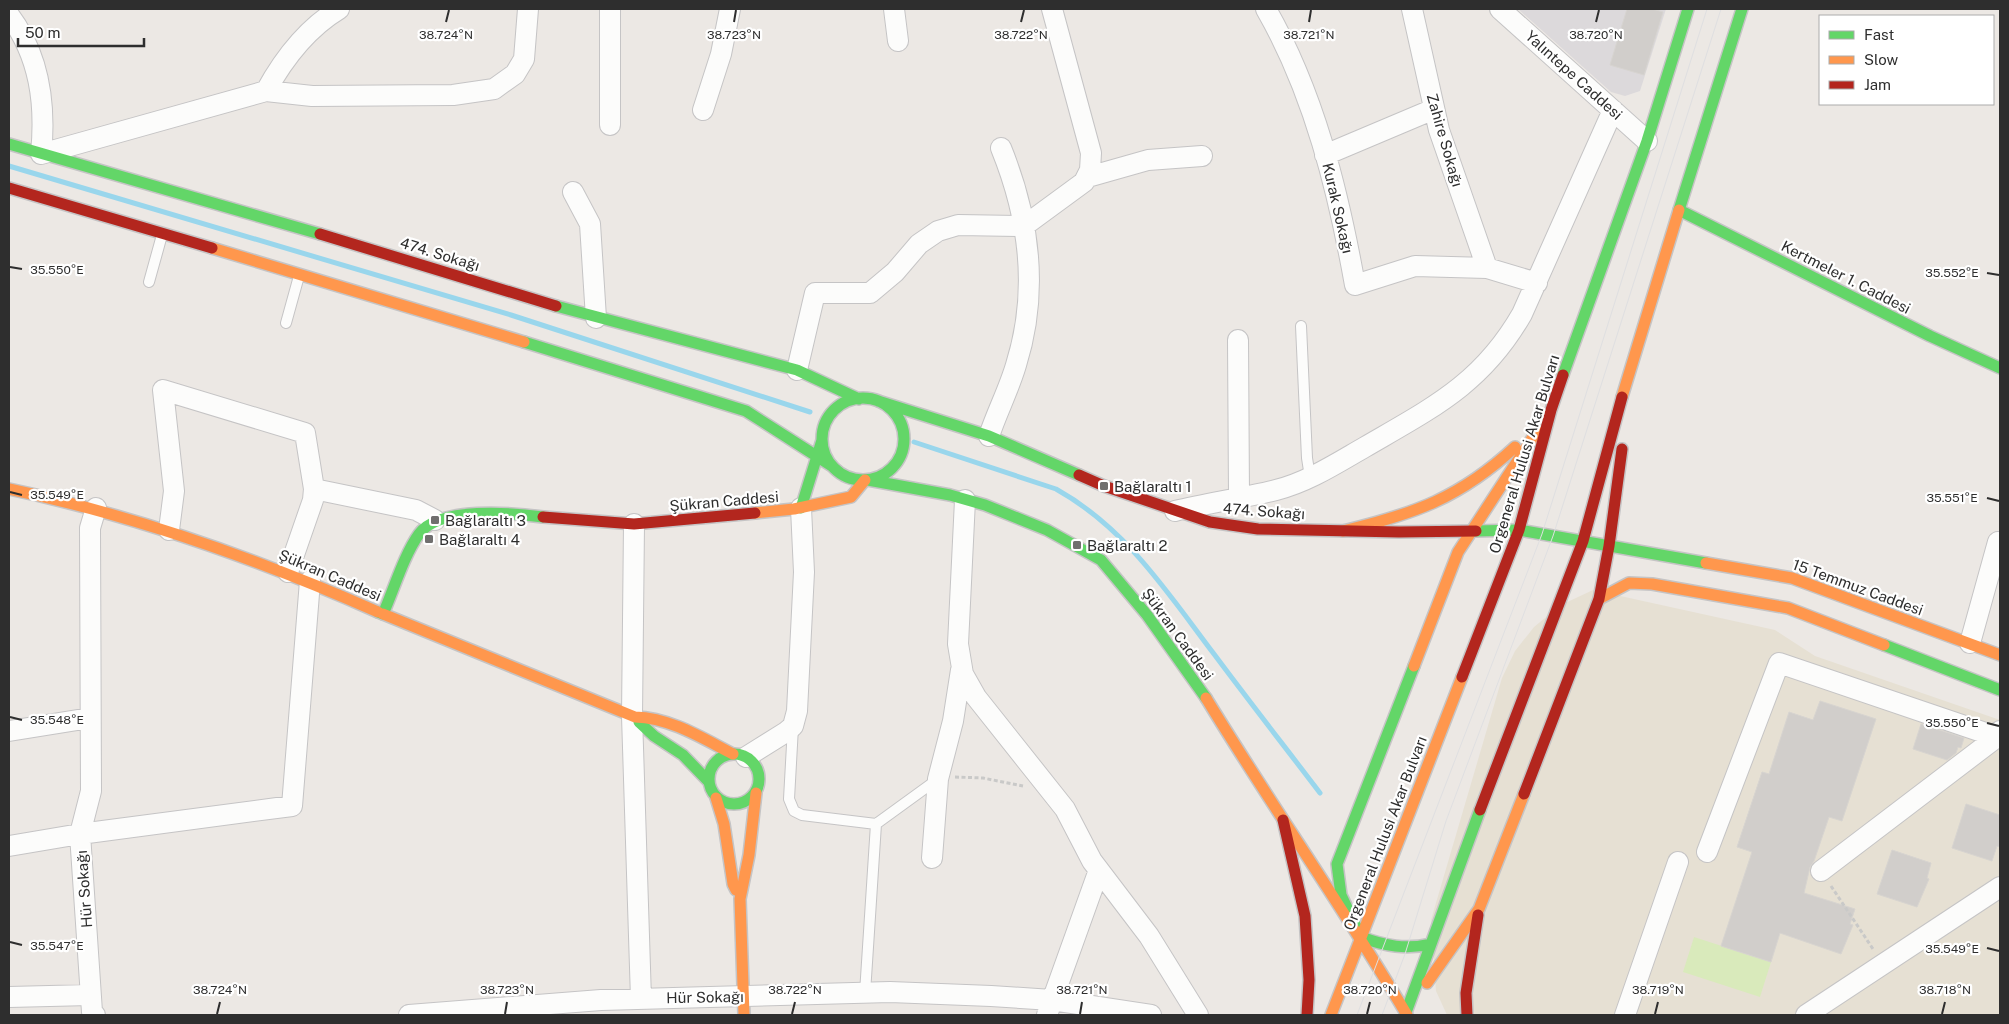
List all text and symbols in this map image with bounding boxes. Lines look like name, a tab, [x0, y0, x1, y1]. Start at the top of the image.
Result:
scale bar	[18, 15, 144, 47]
legend	[1819, 15, 1994, 105]
text: 50 m	[25, 24, 60, 41]
text: Fast	[1864, 26, 1894, 43]
street label: Yalıntepe Caddesi	[1522, 27, 1626, 123]
text: 38.724°N	[419, 28, 473, 42]
text: 38.723°N	[707, 28, 761, 42]
text: 38.722°N	[994, 28, 1048, 42]
text: 38.721°N	[1283, 28, 1335, 42]
text: 38.720°N	[1569, 28, 1623, 42]
text: Slow	[1864, 51, 1899, 68]
text: Jam	[1864, 76, 1891, 93]
street label: Zahire Sokağı	[1424, 91, 1466, 189]
street label: Kurak Sokağı	[1319, 161, 1357, 255]
street label: 474. Sokağı	[398, 234, 482, 274]
street label: Kertmeler 1. Caddesi	[1779, 237, 1913, 317]
text: 35.550°E	[30, 263, 84, 277]
text: 35.552°E	[1925, 266, 1979, 280]
street label: Orgeneral Hulusi Akar Bulvarı	[1486, 353, 1562, 555]
place label: Bağlaraltı 1	[1114, 478, 1192, 495]
marker: Bağlaraltı 1	[1098, 480, 1110, 492]
text: 35.549°E	[30, 488, 84, 502]
street label: Şükran Caddesi	[669, 488, 779, 514]
text: 35.551°E	[1926, 491, 1978, 505]
street label: 474. Sokağı	[1222, 500, 1306, 522]
place label: Bağlaraltı 3	[445, 512, 526, 529]
marker: Bağlaraltı 3	[429, 514, 441, 526]
place label: Bağlaraltı 4	[439, 531, 520, 548]
marker: Bağlaraltı 4	[423, 533, 435, 545]
place label: Bağlaraltı 2	[1087, 537, 1167, 554]
marker: Bağlaraltı 2	[1071, 539, 1083, 551]
street label: Şükran Caddesi	[276, 546, 384, 604]
street label: 15 Temmuz Caddesi	[1791, 556, 1925, 618]
street label: Şükran Caddesi	[1139, 585, 1217, 683]
text: 35.548°E	[30, 713, 84, 727]
text: 35.550°E	[1925, 716, 1979, 730]
street label: Orgeneral Hulusi Akar Bulvarı	[1340, 734, 1430, 932]
street label: Hür Sokağı	[73, 850, 95, 928]
text: 35.547°E	[30, 939, 84, 953]
text: 35.549°E	[1925, 942, 1979, 956]
text: 38.724°N	[193, 983, 247, 997]
text: 38.723°N	[480, 983, 534, 997]
text: 38.722°N	[768, 983, 822, 997]
text: 38.721°N	[1056, 983, 1108, 997]
text: 38.720°N	[1343, 983, 1397, 997]
text: 38.719°N	[1632, 983, 1684, 997]
text: 38.718°N	[1919, 983, 1971, 997]
street label: Hür Sokağı	[666, 988, 744, 1006]

